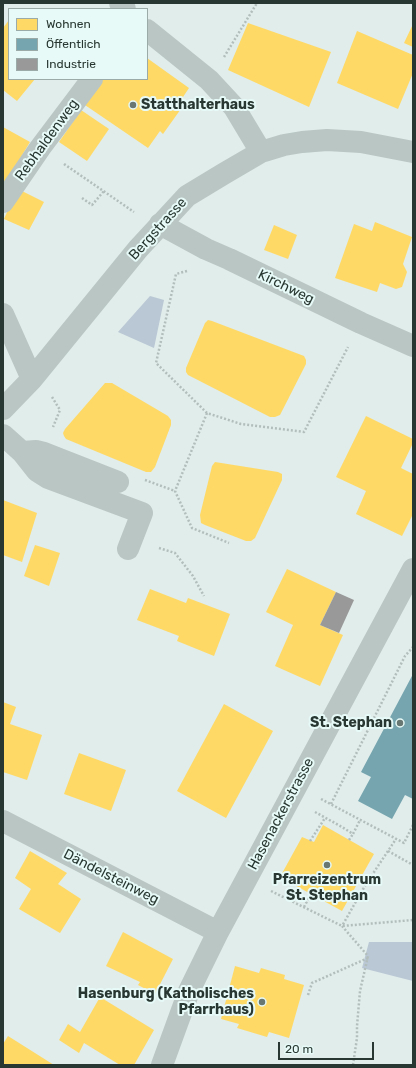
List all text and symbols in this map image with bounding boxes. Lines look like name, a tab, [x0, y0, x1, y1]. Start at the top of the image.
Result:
legend	[8, 8, 148, 80]
text: Wohnen	[46, 17, 91, 31]
text: Öffentlich	[46, 37, 101, 51]
text: Industrie	[46, 57, 96, 71]
street label: Rebhaldenweg	[12, 96, 82, 184]
place label: Statthalterhaus	[141, 97, 255, 113]
marker: Statthalterhaus	[128, 100, 138, 110]
street label: Bergstrasse	[126, 194, 190, 264]
street label: Kirchweg	[255, 266, 317, 308]
place label: St. Stephan	[310, 715, 392, 731]
marker: St. Stephan	[395, 718, 405, 728]
street label: Hasenackerstrasse	[244, 755, 318, 873]
street label: Dändelsteinweg	[60, 846, 162, 908]
marker: Pfarreizentrum St. Stephan	[322, 860, 332, 870]
place label: Pfarreizentrum St. Stephan	[273, 872, 381, 904]
place label: Hasenburg (Katholisches Pfarrhaus)	[78, 986, 254, 1018]
marker: Hasenburg (Katholisches Pfarrhaus)	[257, 997, 267, 1007]
scale bar	[280, 1034, 376, 1060]
text: 20 m	[285, 1042, 313, 1056]

